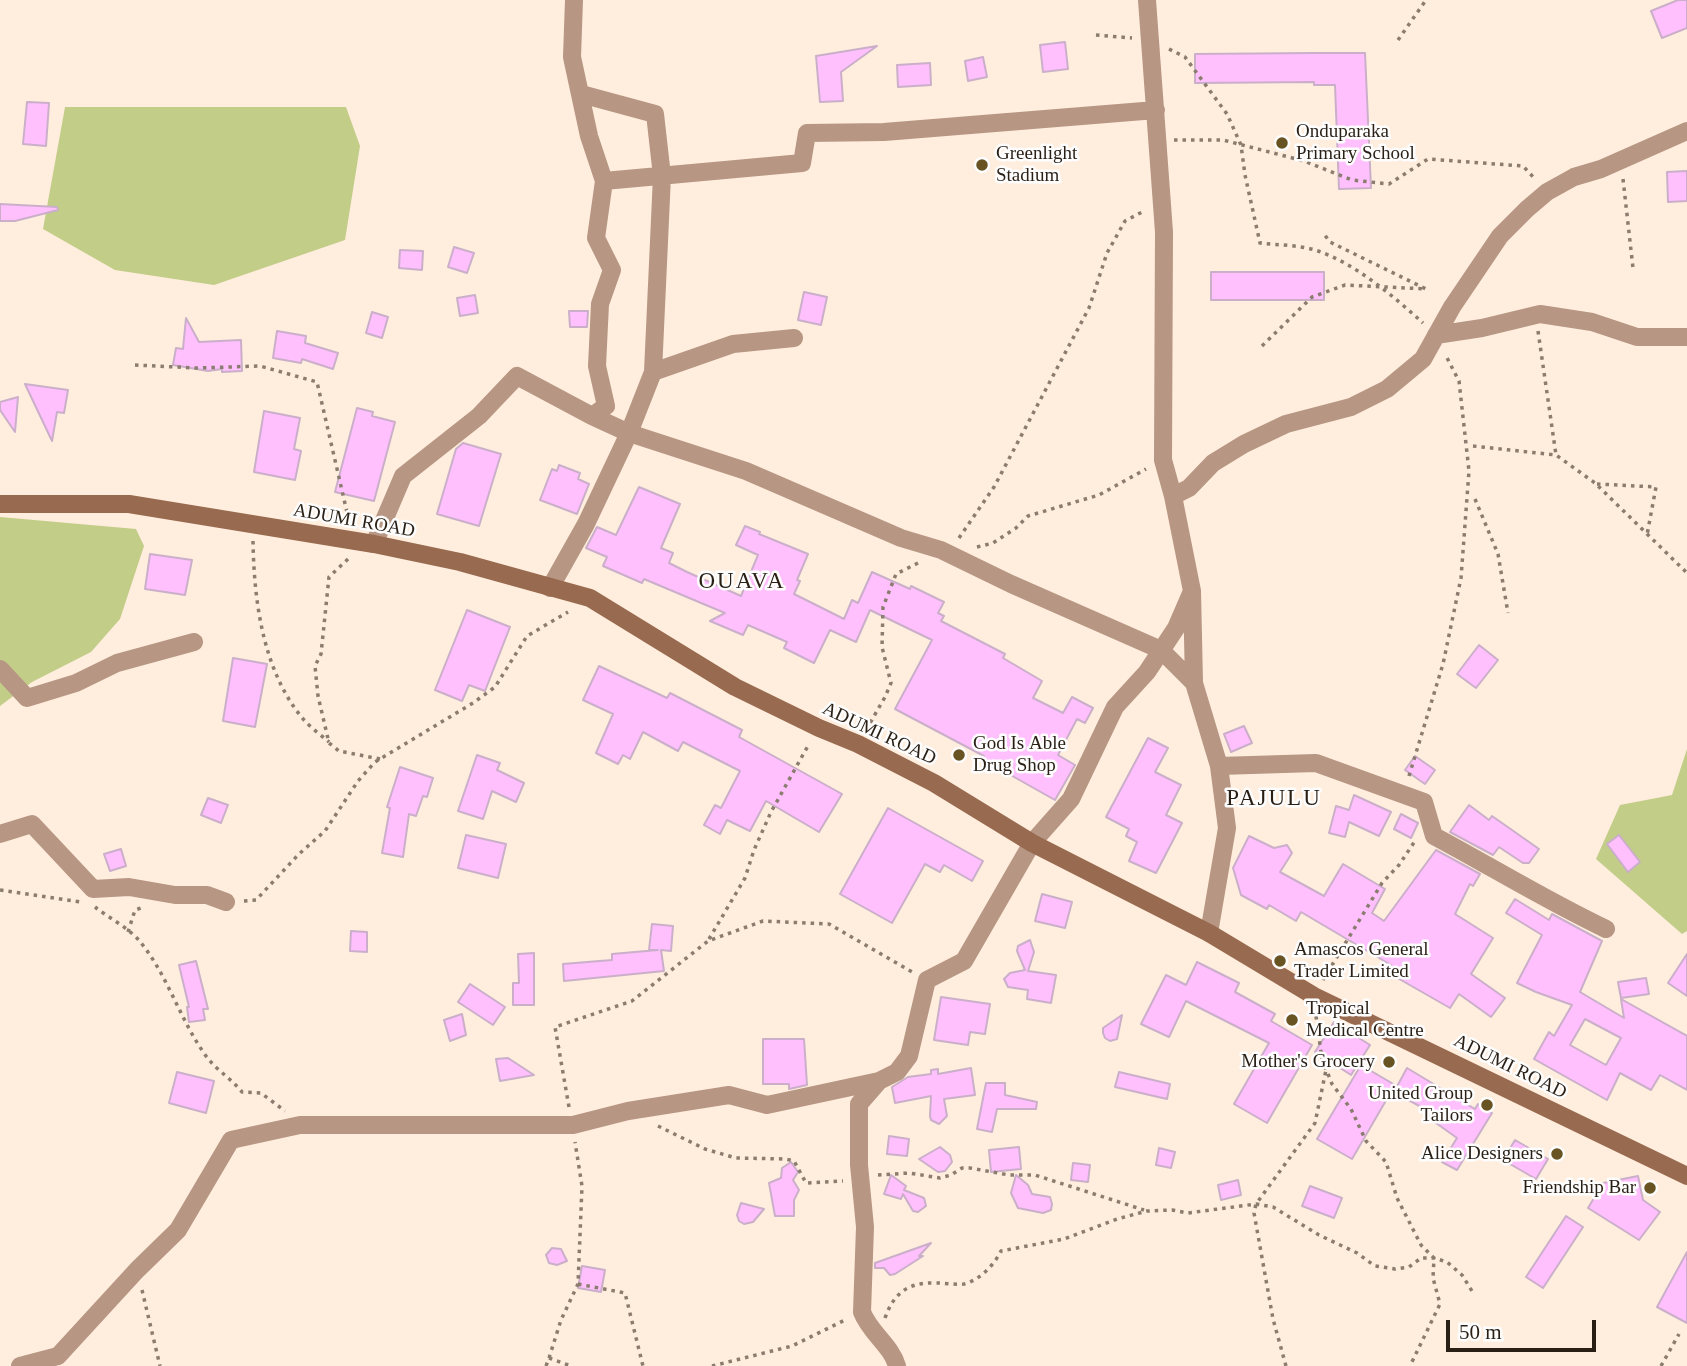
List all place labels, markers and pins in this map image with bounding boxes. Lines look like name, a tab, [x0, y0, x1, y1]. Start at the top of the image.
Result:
place label: Onduparaka Primary School	[1296, 121, 1415, 165]
marker: Onduparaka Primary School	[1274, 135, 1290, 151]
place label: Greenlight Stadium	[996, 143, 1077, 187]
marker: Greenlight Stadium	[974, 157, 990, 173]
place label: God Is Able Drug Shop	[973, 733, 1066, 777]
marker: God Is Able Drug Shop	[951, 747, 967, 763]
place label: Amascos General Trader Limited	[1294, 939, 1429, 983]
marker: Amascos General Trader Limited	[1272, 953, 1288, 969]
place label: Tropical Medical Centre	[1306, 998, 1424, 1042]
marker: Tropical Medical Centre	[1284, 1012, 1300, 1028]
place label: Mother's Grocery	[1241, 1051, 1375, 1073]
marker: Mother's Grocery	[1381, 1054, 1397, 1070]
place label: United Group Tailors	[1368, 1083, 1473, 1127]
marker: United Group Tailors	[1479, 1097, 1495, 1113]
place label: Alice Designers	[1421, 1143, 1543, 1165]
marker: Alice Designers	[1549, 1146, 1565, 1162]
place label: Friendship Bar	[1523, 1177, 1636, 1199]
marker: Friendship Bar	[1642, 1180, 1658, 1196]

